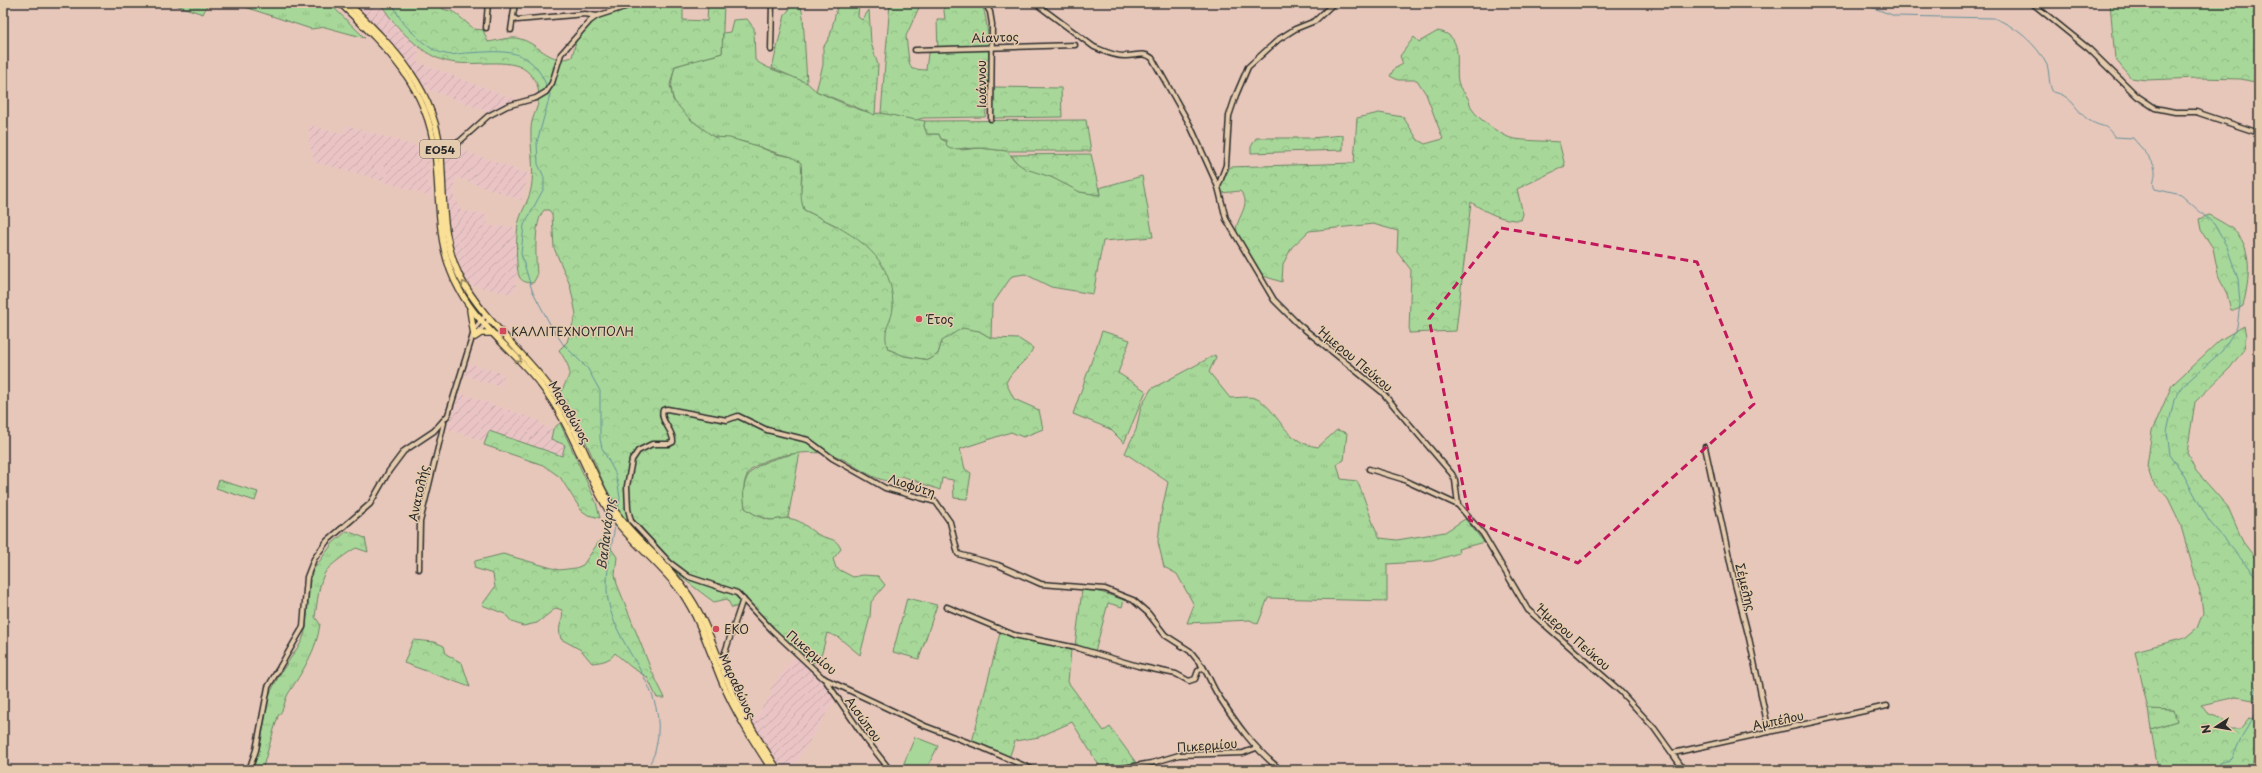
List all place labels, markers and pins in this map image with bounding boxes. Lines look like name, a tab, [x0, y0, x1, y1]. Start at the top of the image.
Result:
place label: Έτος	[925, 310, 953, 328]
marker: Έτος	[914, 314, 924, 324]
place label: ΚΑΛΛΙΤΕΧΝΟΥΠΟΛΗ	[511, 322, 634, 340]
marker: ΚΑΛΛΙΤΕΧΝΟΥΠΟΛΗ	[498, 326, 508, 336]
place label: EKO	[724, 620, 749, 638]
marker: EKO	[711, 624, 721, 634]

